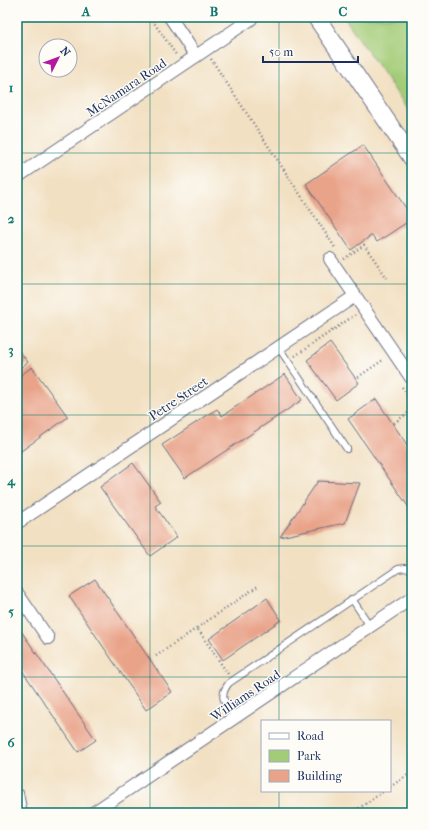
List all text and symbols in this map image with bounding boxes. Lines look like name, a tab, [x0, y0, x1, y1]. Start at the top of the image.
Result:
text: A	[81, 4, 91, 19]
text: B	[210, 4, 219, 19]
text: C	[339, 4, 348, 19]
north arrow	[38, 38, 78, 78]
scale bar	[263, 38, 358, 64]
text: N	[57, 44, 73, 60]
text: 50 m	[269, 45, 293, 59]
street label: McNamara Road	[83, 55, 170, 120]
text: 1	[9, 80, 14, 95]
text: 2	[8, 211, 15, 226]
text: 3	[8, 342, 14, 358]
street label: Petre Street	[146, 373, 211, 424]
text: 4	[6, 473, 16, 489]
text: 5	[8, 604, 14, 619]
street label: Williams Road	[207, 666, 284, 725]
legend	[261, 720, 391, 792]
text: Road	[297, 729, 324, 743]
text: 6	[7, 735, 15, 750]
text: Park	[297, 749, 322, 763]
text: Building	[297, 769, 342, 783]

